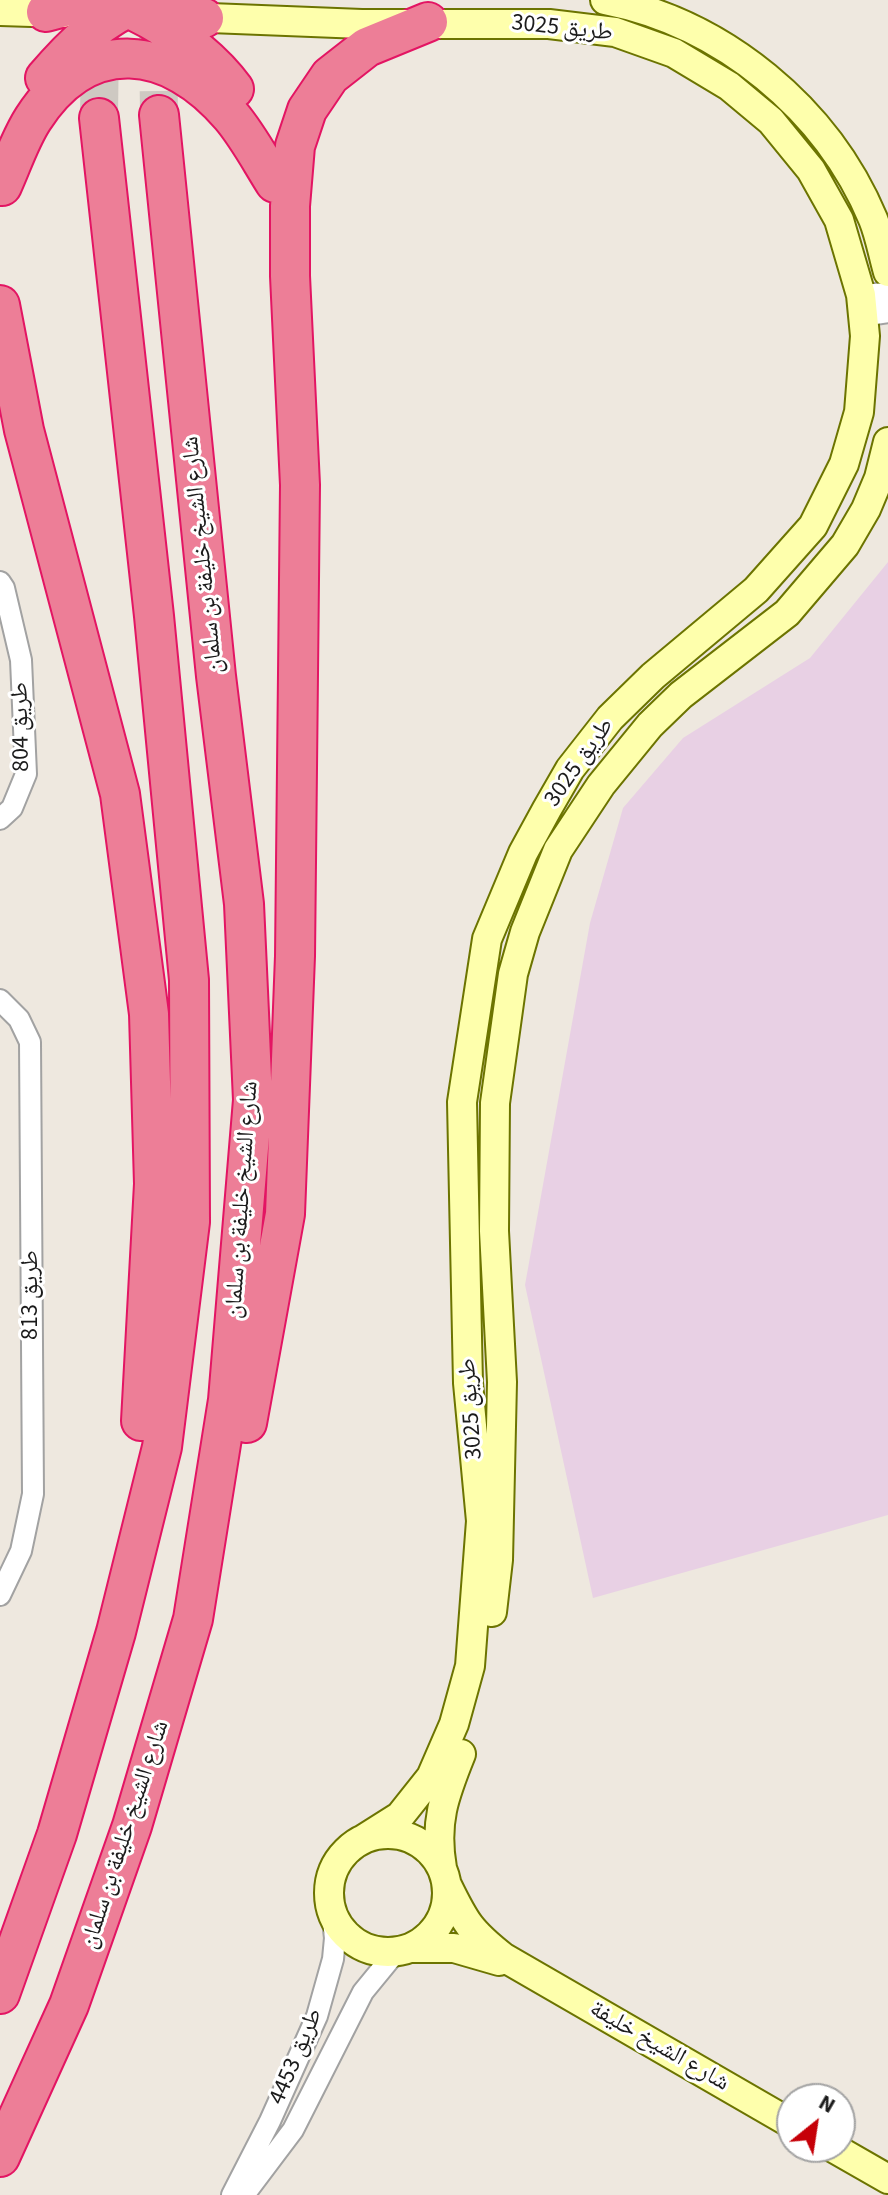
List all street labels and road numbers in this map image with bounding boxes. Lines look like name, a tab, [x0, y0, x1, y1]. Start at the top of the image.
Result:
street label: طريق 3025	[510, 9, 614, 49]
street label: شارع الشيخ خليفة بن سلمان	[177, 435, 231, 675]
street label: طريق 804	[7, 682, 37, 772]
street label: طريق 3025	[539, 713, 621, 813]
street label: شارع الشيخ خليفة بن سلمان	[220, 1080, 266, 1320]
street label: طريق 813	[18, 1250, 46, 1340]
street label: طريق 3025	[454, 1357, 490, 1461]
street label: شارع الشيخ خليفة بن سلمان	[75, 1717, 177, 1953]
street label: شارع الشيخ خليفة	[584, 1995, 734, 2099]
street label: طريق 4453	[264, 2005, 330, 2109]

